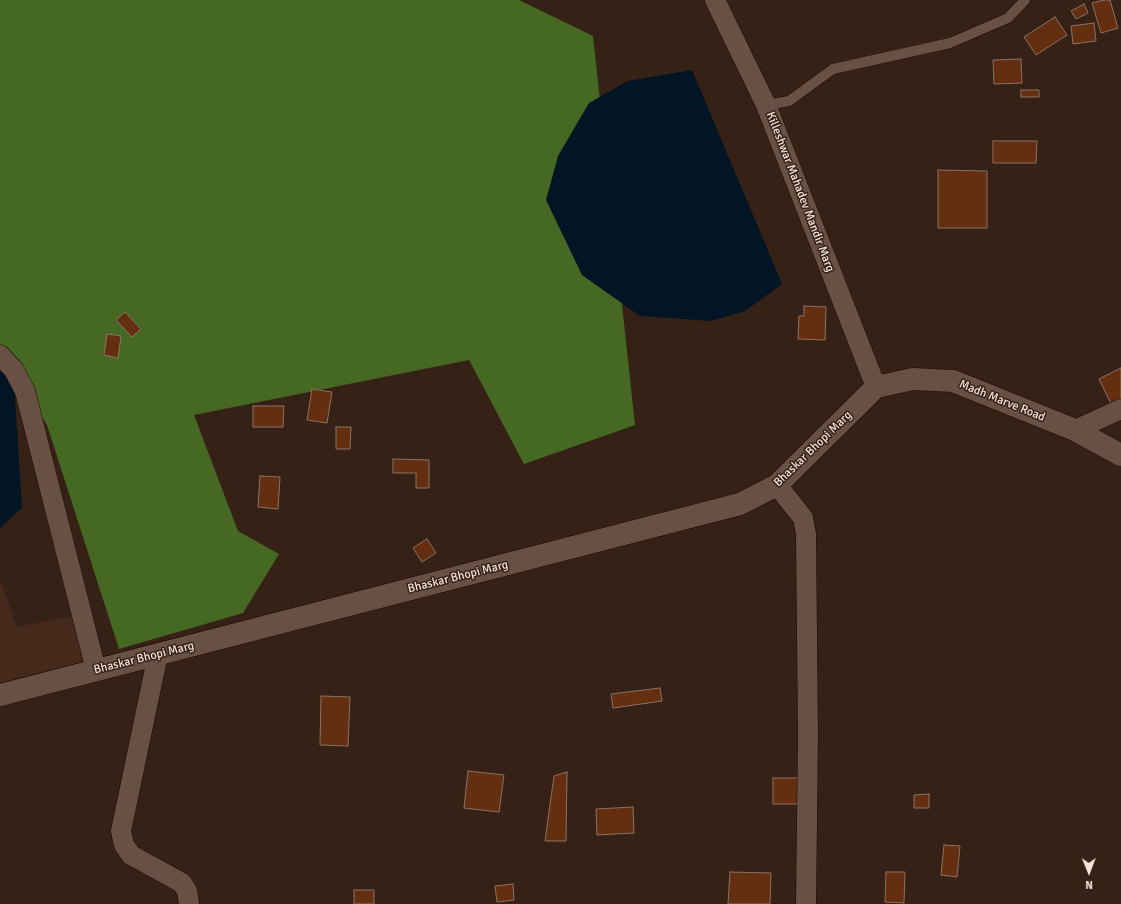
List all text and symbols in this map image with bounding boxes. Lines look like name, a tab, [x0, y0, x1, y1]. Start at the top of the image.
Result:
street label: Killeshwar Mahadev Mandir Marg	[763, 110, 837, 274]
street label: Madh Marve Road	[957, 377, 1047, 425]
street label: Bhaskar Bhopi Marg	[771, 408, 855, 490]
street label: Bhaskar Bhopi Marg	[406, 558, 510, 596]
street label: Bhaskar Bhopi Marg	[92, 639, 196, 677]
north arrow	[1069, 852, 1109, 892]
text: N	[1085, 878, 1093, 891]

